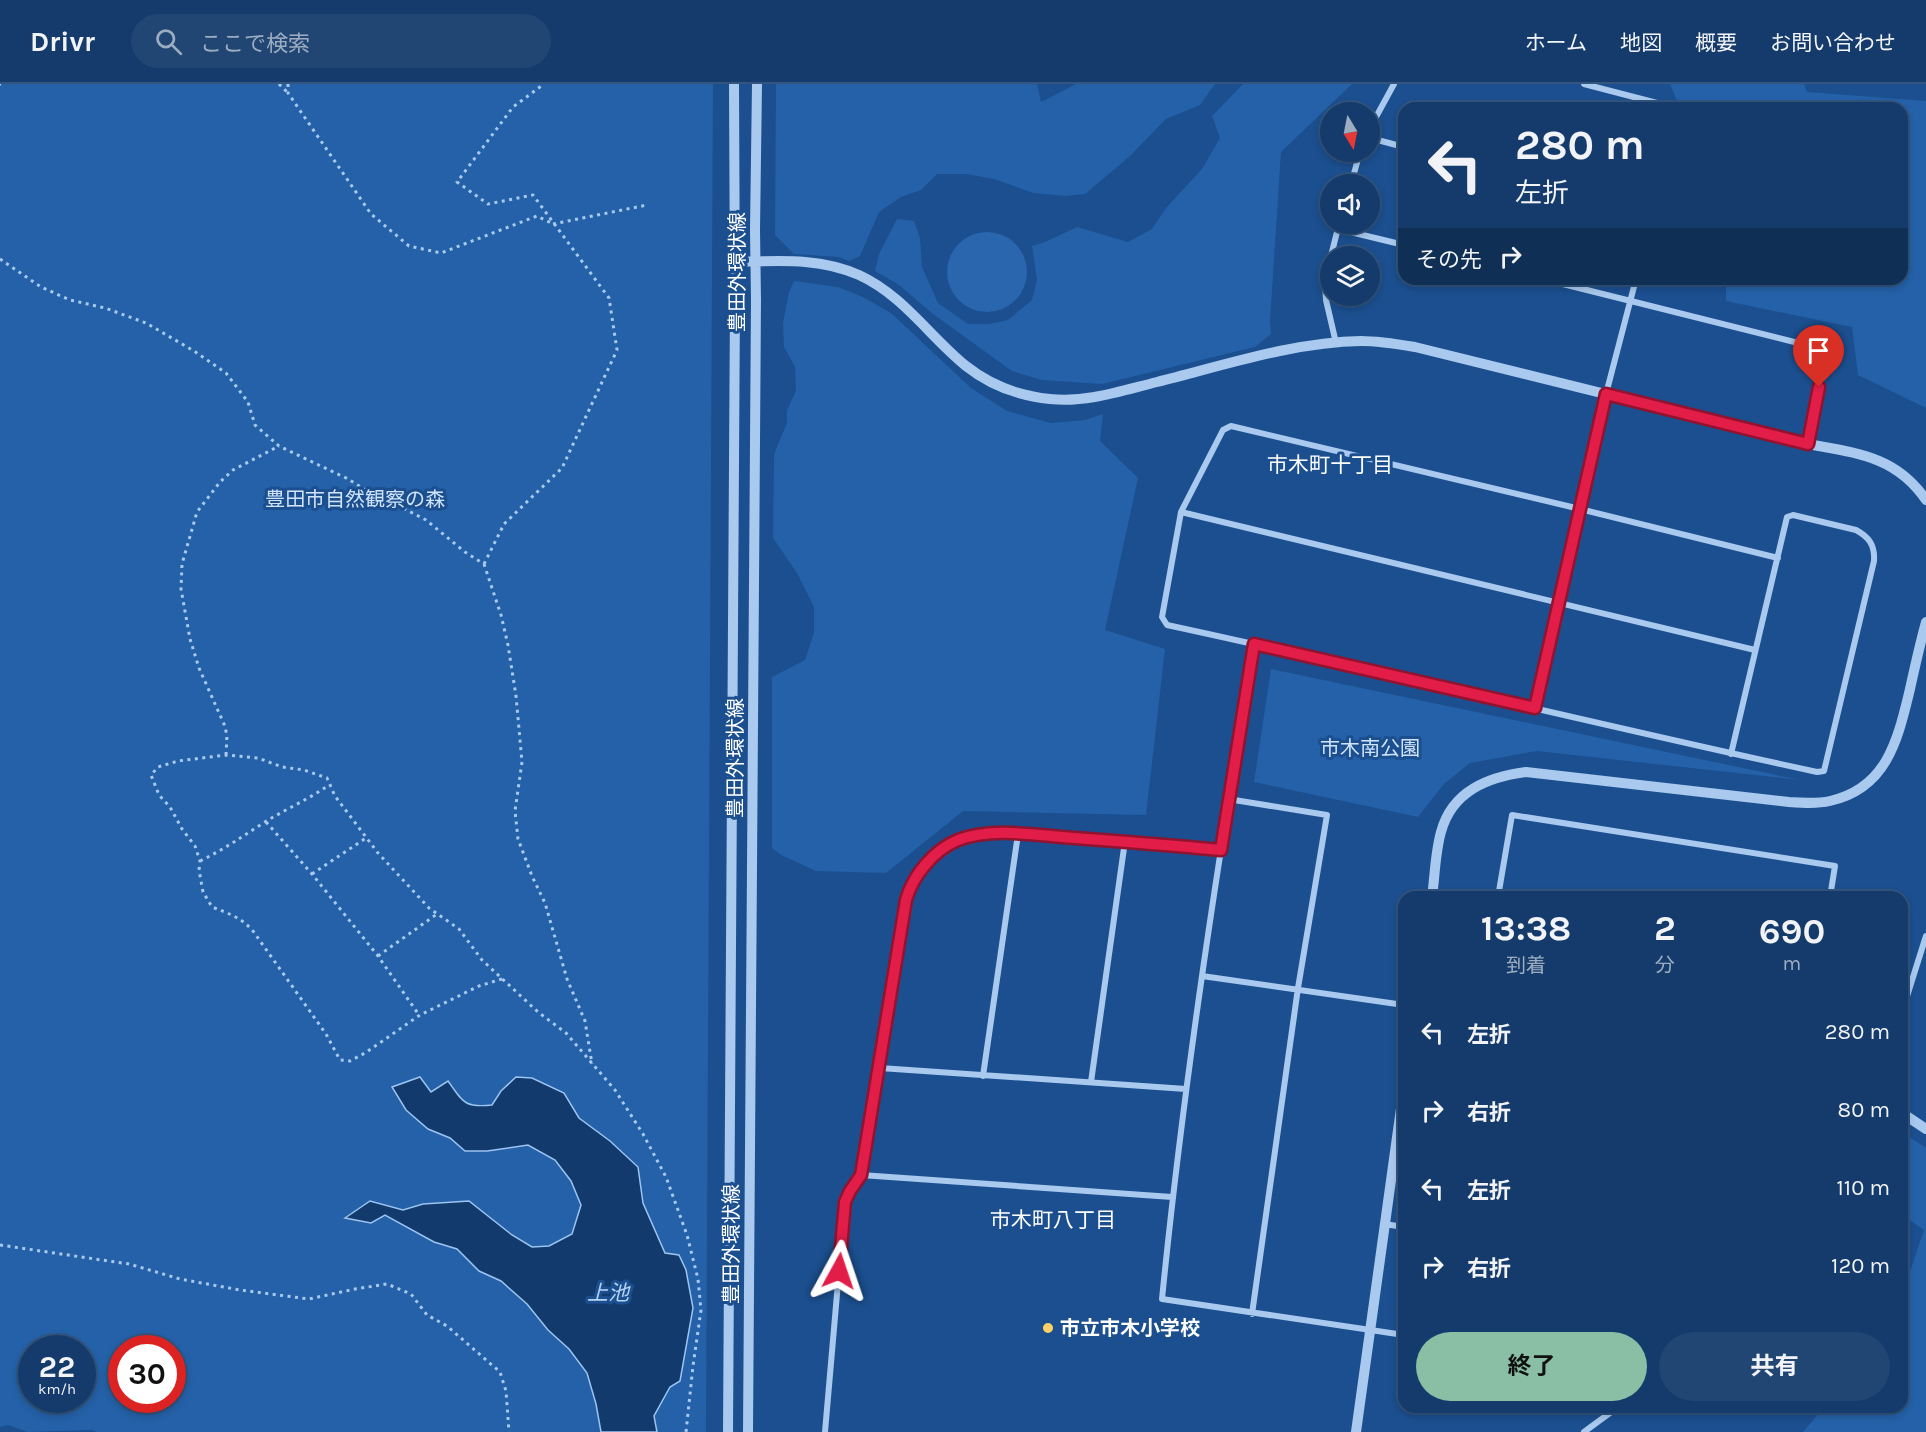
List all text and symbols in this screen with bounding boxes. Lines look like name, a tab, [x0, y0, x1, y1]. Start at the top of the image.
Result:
search box	[131, 14, 551, 68]
text: Drivr	[30, 25, 95, 58]
icon: search	[152, 25, 185, 58]
text: ここで検索	[200, 31, 310, 57]
text: ホーム	[1525, 31, 1587, 55]
text: 地図	[1620, 31, 1662, 55]
text: 概要	[1695, 31, 1737, 55]
text: お問い合わせ	[1770, 31, 1896, 55]
north arrow	[1320, 102, 1380, 162]
map controls	[1320, 102, 1380, 306]
text: 280 m	[1515, 120, 1645, 170]
icon: left	[1416, 126, 1494, 204]
button: sound	[1320, 174, 1380, 234]
text: 左折	[1515, 177, 1569, 209]
street label: 豊田外環状線	[726, 212, 749, 332]
icon: right	[1494, 240, 1527, 273]
button: layers	[1320, 246, 1380, 306]
text: その先	[1416, 247, 1482, 273]
pin	[1793, 325, 1844, 387]
icon: arrive	[1802, 334, 1835, 367]
district label: 市木町十丁目	[1267, 453, 1393, 477]
park label: 豊田市自然観察の森	[265, 488, 445, 511]
street label: 豊田外環状線	[724, 698, 747, 818]
park label: 市木南公園	[1320, 737, 1420, 760]
text: 13:38	[1481, 907, 1571, 949]
text: 2	[1654, 907, 1676, 949]
text: 690	[1759, 910, 1825, 952]
text: m	[1783, 952, 1801, 975]
text: 到着	[1506, 954, 1546, 977]
text: 分	[1655, 954, 1675, 977]
icon: left	[1416, 1016, 1449, 1049]
text: 280 m	[1825, 1019, 1890, 1045]
text: 左折	[1467, 1022, 1511, 1048]
icon: right	[1416, 1094, 1449, 1127]
text: 80 m	[1838, 1097, 1890, 1123]
text: 右折	[1467, 1100, 1511, 1126]
icon: left	[1416, 1172, 1449, 1205]
text: 110 m	[1837, 1175, 1890, 1201]
text: 左折	[1467, 1178, 1511, 1204]
street label: 豊田外環状線	[720, 1184, 743, 1304]
district label: 市木町八丁目	[990, 1208, 1116, 1232]
position arrow	[807, 1239, 871, 1303]
icon: right	[1416, 1250, 1449, 1283]
text: 120 m	[1831, 1253, 1890, 1279]
text: 右折	[1467, 1256, 1511, 1282]
water label: 上池	[587, 1281, 631, 1305]
place label: 市立市木小学校	[1060, 1317, 1200, 1340]
marker: 市立市木小学校	[1041, 1321, 1055, 1335]
button: 終了	[1416, 1332, 1647, 1401]
button: 共有	[1659, 1332, 1890, 1401]
speed limit sign: 30	[108, 1335, 186, 1413]
text: 22	[39, 1349, 75, 1385]
text: km/h	[38, 1380, 76, 1398]

